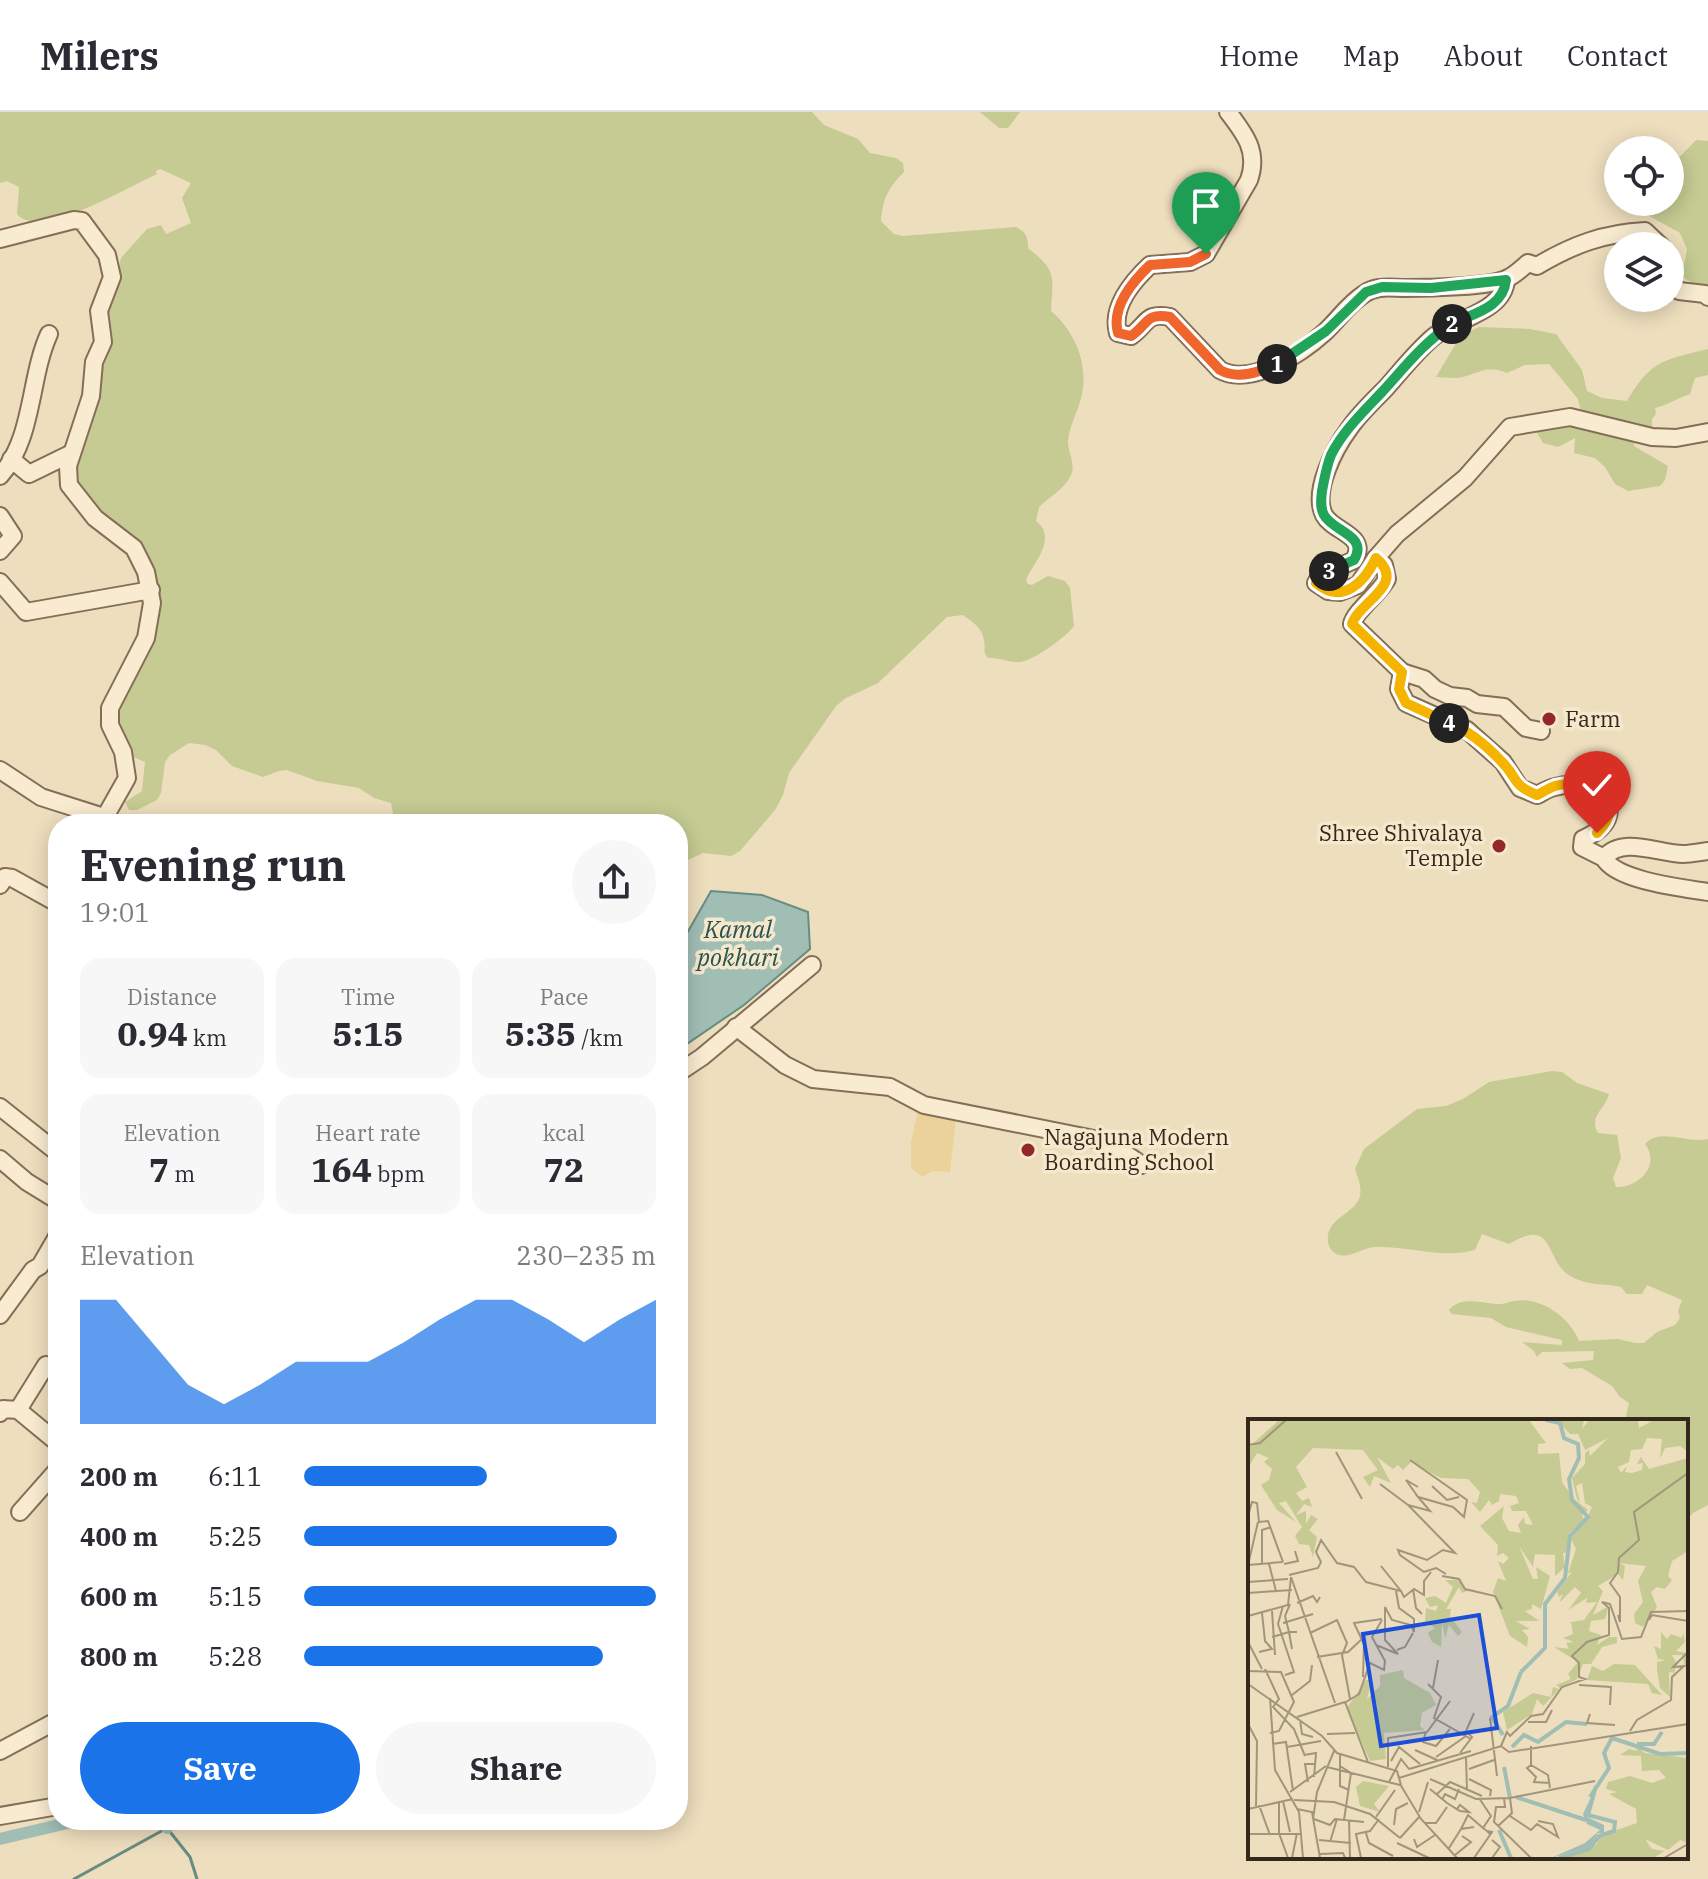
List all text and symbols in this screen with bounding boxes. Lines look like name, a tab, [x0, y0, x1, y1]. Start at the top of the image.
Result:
text: Milers	[40, 31, 159, 80]
text: Home	[1219, 37, 1299, 74]
text: Map	[1343, 37, 1400, 74]
text: About	[1444, 37, 1523, 74]
text: Contact	[1567, 37, 1668, 74]
map controls	[1604, 136, 1684, 312]
button: locate	[1604, 136, 1684, 216]
pin	[1172, 172, 1240, 254]
icon: arrive	[1184, 184, 1228, 228]
button: layers	[1604, 232, 1684, 312]
pin: 2	[1432, 304, 1472, 344]
text: 2	[1445, 309, 1459, 338]
pin: 1	[1257, 344, 1297, 384]
text: 1	[1270, 349, 1284, 378]
pin: 3	[1309, 551, 1349, 591]
text: 3	[1322, 556, 1336, 585]
pin: 4	[1429, 703, 1469, 743]
place label: Farm	[1565, 704, 1621, 733]
text: 4	[1442, 708, 1456, 737]
marker: Farm	[1540, 710, 1558, 728]
pin	[1563, 751, 1631, 833]
icon: check	[1575, 763, 1619, 807]
place label: Shree Shivalaya Temple	[1319, 818, 1483, 872]
text: Evening run	[80, 836, 346, 893]
marker: Shree Shivalaya Temple	[1490, 837, 1508, 855]
button: share	[572, 840, 656, 924]
text: 19:01	[80, 895, 150, 929]
water label: Kamal pokhari	[694, 913, 779, 973]
text: Distance	[127, 982, 217, 1011]
text: Time	[341, 982, 395, 1011]
text: Pace	[540, 982, 588, 1011]
text: 0.94	[117, 1011, 188, 1055]
text: 5:15	[332, 1011, 404, 1055]
text: 5:35	[505, 1011, 576, 1055]
text: km	[188, 1023, 227, 1052]
text: /km	[576, 1023, 623, 1052]
text: Elevation	[124, 1118, 220, 1147]
text: Heart rate	[315, 1118, 421, 1147]
text: kcal	[543, 1118, 585, 1147]
place label: Nagajuna Modern Boarding School	[1044, 1122, 1229, 1176]
marker: Nagajuna Modern Boarding School	[1019, 1141, 1037, 1159]
text: 7	[149, 1147, 169, 1191]
text: 164	[311, 1147, 372, 1191]
text: 72	[544, 1147, 584, 1191]
text: m	[169, 1159, 195, 1188]
text: bpm	[372, 1159, 425, 1188]
text: Elevation	[80, 1238, 195, 1272]
text: 230–235 m	[516, 1238, 656, 1272]
inset map	[1248, 1419, 1688, 1859]
text: 200 m	[80, 1459, 158, 1493]
text: 6:11	[208, 1459, 262, 1493]
text: 400 m	[80, 1519, 158, 1553]
text: 5:25	[208, 1519, 262, 1553]
text: 600 m	[80, 1579, 158, 1613]
text: 5:15	[208, 1579, 262, 1613]
text: 800 m	[80, 1639, 158, 1673]
text: 5:28	[208, 1639, 262, 1673]
button: Save	[80, 1722, 360, 1814]
button: Share	[376, 1722, 656, 1814]

